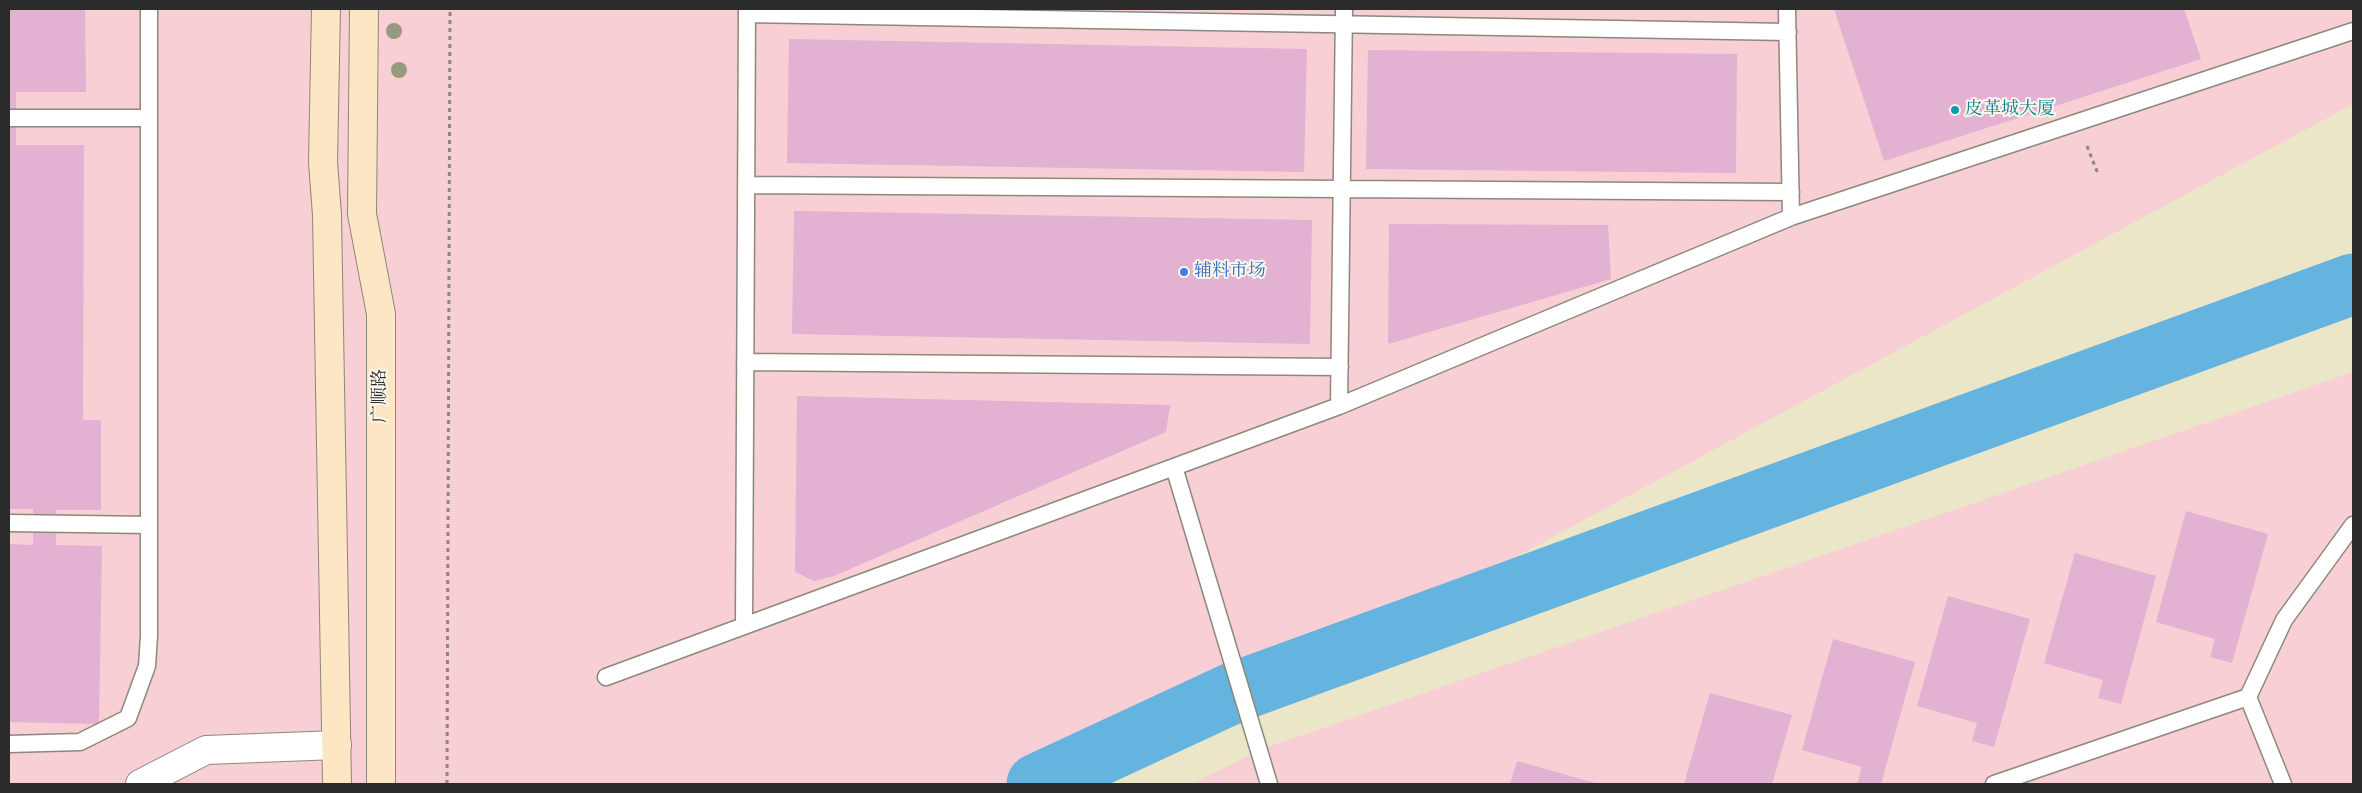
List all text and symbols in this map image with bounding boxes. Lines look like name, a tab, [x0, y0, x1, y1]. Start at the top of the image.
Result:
place label: 皮革城大厦	[1965, 99, 2055, 121]
marker: 皮革城大厦	[1949, 104, 1961, 116]
place label: 辅料市场	[1194, 261, 1266, 283]
marker: 辅料市场	[1178, 266, 1190, 278]
street label: 广顺路	[370, 369, 392, 423]

